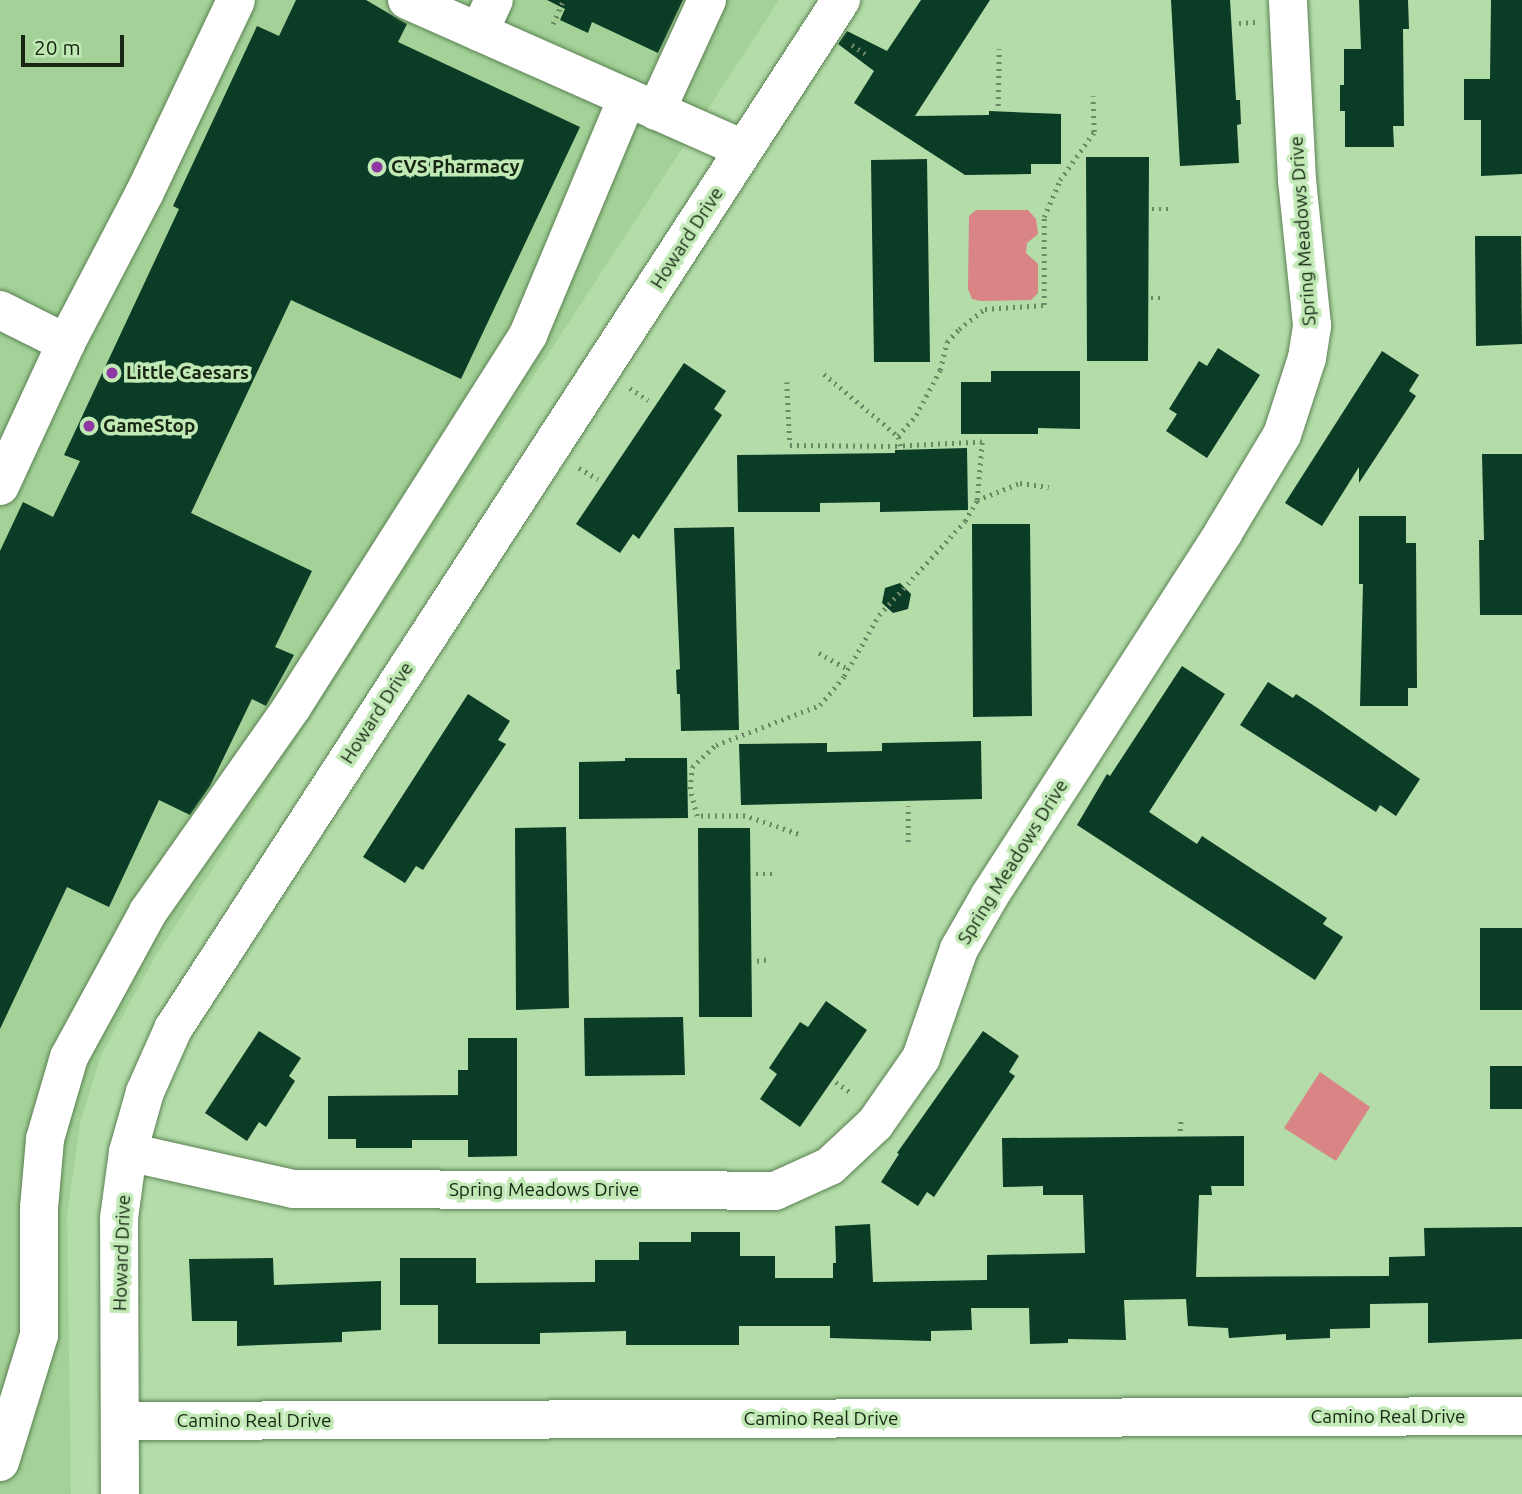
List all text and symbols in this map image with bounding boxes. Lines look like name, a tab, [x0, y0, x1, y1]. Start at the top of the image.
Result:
scale bar	[24, 21, 128, 65]
text: 20 m	[34, 35, 81, 59]
street label: Spring Meadows Drive	[1285, 135, 1321, 327]
place label: CVS Pharmacy	[391, 156, 520, 178]
marker: CVS Pharmacy	[369, 159, 385, 175]
street label: Howard Drive	[646, 183, 728, 293]
place label: Little Caesars	[126, 362, 249, 384]
marker: Little Caesars	[104, 365, 120, 381]
place label: GameStop	[103, 415, 195, 437]
marker: GameStop	[81, 418, 97, 434]
street label: Howard Drive	[336, 658, 418, 768]
street label: Spring Meadows Drive	[953, 775, 1073, 949]
street label: Spring Meadows Drive	[449, 1179, 639, 1201]
street label: Howard Drive	[109, 1194, 135, 1312]
street label: Camino Real Drive	[1310, 1406, 1466, 1428]
street label: Camino Real Drive	[743, 1408, 899, 1430]
street label: Camino Real Drive	[176, 1410, 332, 1432]

